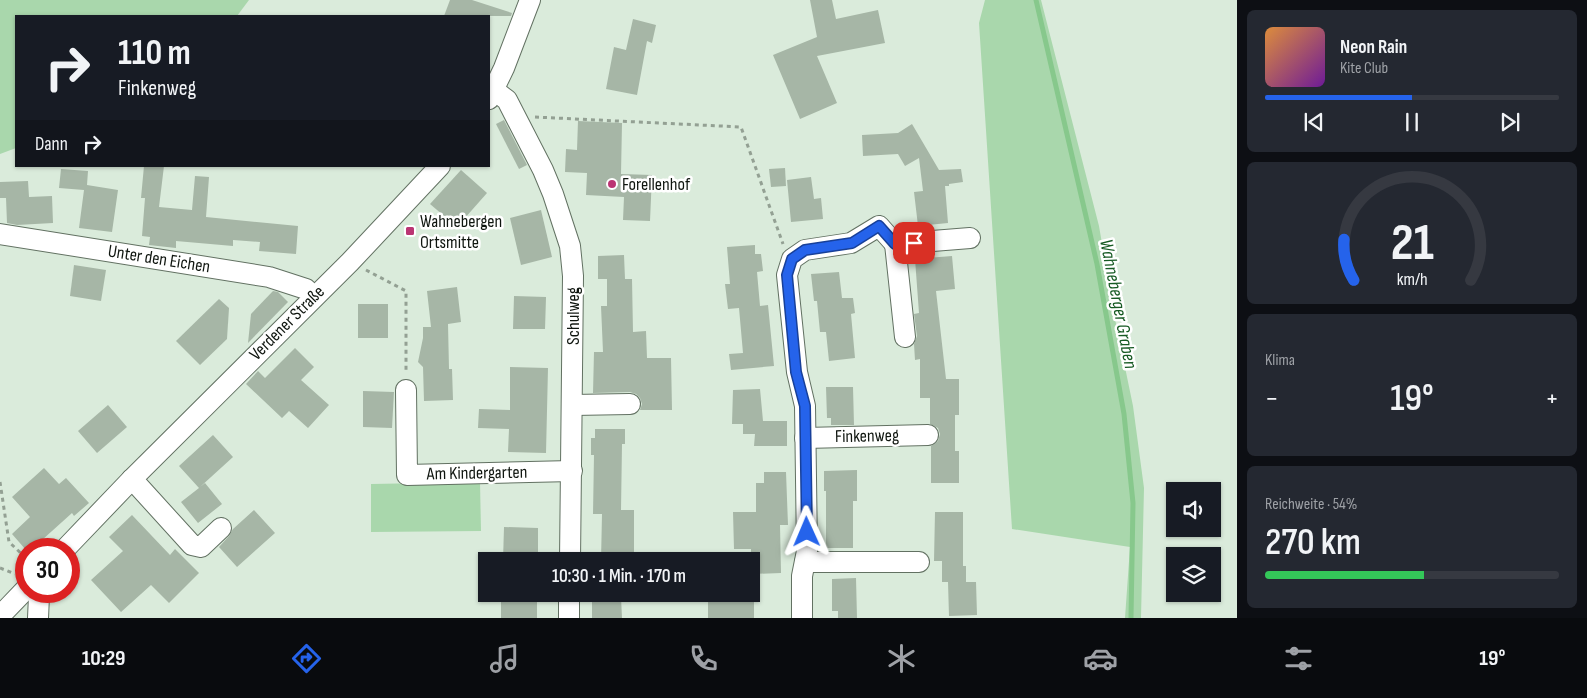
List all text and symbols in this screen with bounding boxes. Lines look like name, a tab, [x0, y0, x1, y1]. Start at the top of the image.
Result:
text: 110 m	[118, 32, 191, 75]
icon: right	[35, 35, 100, 100]
text: Neon Rain	[1340, 36, 1407, 59]
text: Kite Club	[1340, 59, 1388, 78]
text: Finkenweg	[118, 75, 196, 102]
icon: previous	[1300, 108, 1328, 136]
icon: pause	[1398, 108, 1426, 136]
icon: next	[1496, 108, 1524, 136]
icon: right	[78, 130, 106, 158]
text: Dann	[35, 133, 68, 156]
place label: Forellenhof	[622, 174, 691, 195]
marker: Forellenhof	[606, 178, 618, 190]
place label: Wahnebergen Ortsmitte	[420, 211, 502, 253]
text: 21	[1390, 212, 1434, 275]
pin	[893, 222, 935, 264]
marker: Wahnebergen Ortsmitte	[404, 225, 416, 237]
icon: arrive	[900, 229, 928, 257]
water label: Wahneberger Graben	[1094, 237, 1142, 371]
street label: Unter den Eichen	[106, 241, 212, 277]
text: km/h	[1397, 269, 1427, 290]
street label: Verdener Straße	[245, 281, 329, 365]
street label: Schulweg	[563, 287, 584, 345]
text: Klima	[1265, 351, 1295, 370]
text: 19°	[1390, 376, 1434, 421]
text: −	[1265, 382, 1279, 415]
text: +	[1545, 382, 1559, 415]
street label: Finkenweg	[835, 425, 899, 447]
street label: Am Kindergarten	[425, 462, 528, 484]
map controls	[1166, 482, 1221, 602]
button: sound	[1166, 482, 1221, 537]
text: Reichweite · 54%	[1265, 495, 1357, 514]
position arrow	[780, 505, 832, 557]
text: 270 km	[1265, 520, 1361, 565]
speed limit sign: 30	[15, 538, 80, 603]
button: layers	[1166, 547, 1221, 602]
text: 10:30 · 1 Min. · 170 m	[552, 565, 686, 588]
icon: directions	[289, 641, 324, 676]
icon: music	[487, 641, 522, 676]
icon: phone	[686, 641, 721, 676]
icon: climate	[884, 641, 919, 676]
icon: car	[1083, 641, 1118, 676]
icon: filters	[1281, 641, 1316, 676]
text: 10:29	[82, 645, 126, 672]
text: 19°	[1479, 645, 1505, 672]

